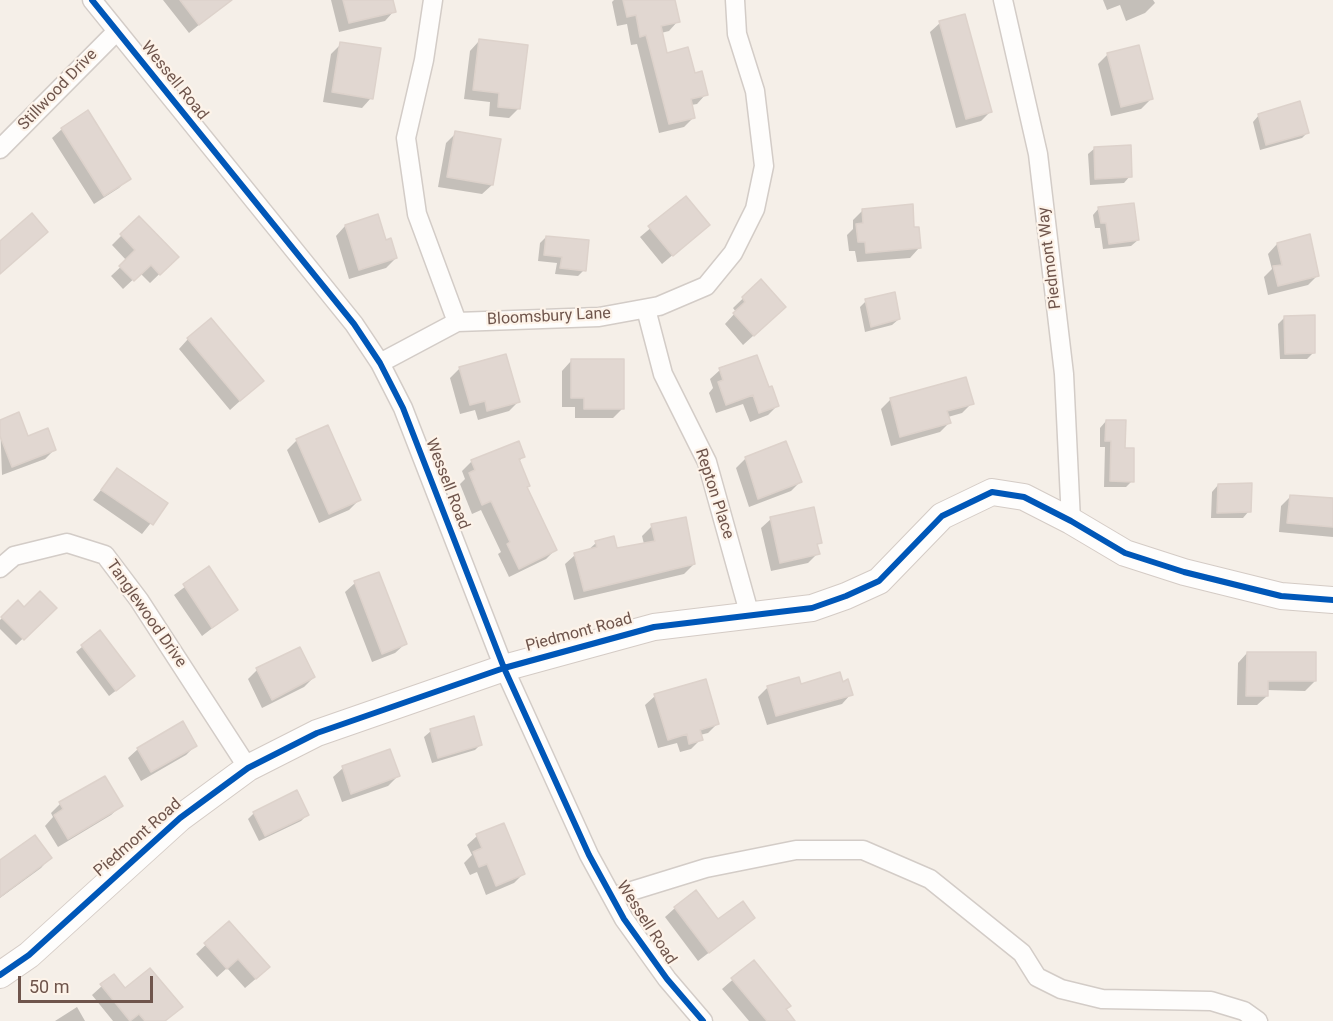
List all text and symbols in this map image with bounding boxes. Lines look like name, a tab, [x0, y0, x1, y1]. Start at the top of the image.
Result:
street label: Wessell Road	[136, 38, 212, 124]
street label: Stillwood Drive	[14, 45, 102, 135]
street label: Piedmont Way	[1034, 206, 1066, 310]
street label: Bloomsbury Lane	[487, 304, 611, 330]
street label: Wessell Road	[421, 436, 473, 532]
street label: Repton Place	[690, 446, 738, 542]
street label: Tanglewood Drive	[102, 557, 190, 671]
street label: Piedmont Road	[524, 610, 634, 656]
street label: Piedmont Road	[90, 795, 186, 881]
street label: Wessell Road	[612, 878, 680, 968]
scale bar	[21, 964, 156, 1002]
text: 50 m	[29, 976, 69, 997]

